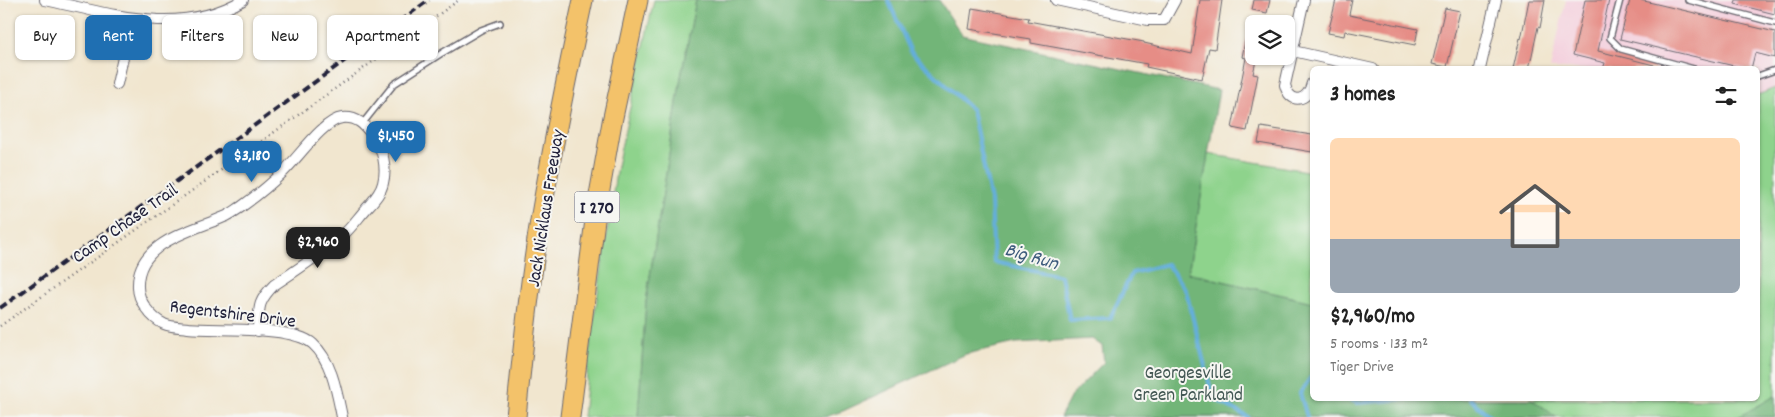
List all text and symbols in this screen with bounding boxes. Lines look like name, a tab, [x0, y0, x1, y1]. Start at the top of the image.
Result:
chip: Buy	[15, 15, 75, 60]
chip: Rent	[85, 15, 152, 60]
chip: Filters	[162, 15, 243, 60]
chip: New	[253, 15, 317, 60]
chip: Apartment	[327, 15, 438, 60]
map controls	[1245, 15, 1295, 65]
button: layers	[1245, 15, 1295, 65]
text: 3 homes	[1330, 81, 1396, 111]
icon: filters	[1712, 82, 1740, 110]
pin: $1,450	[355, 120, 437, 163]
text: $1,450	[377, 125, 415, 148]
street label: Jack Nicklaus Freeway	[522, 128, 573, 289]
pin: $3,180	[211, 140, 293, 183]
text: $3,180	[234, 145, 270, 168]
icon: home	[1490, 171, 1580, 261]
street label: Camp Chase Trail	[68, 178, 185, 271]
road number: I 270	[574, 192, 620, 222]
pin: $2,960	[277, 226, 359, 269]
text: $2,960	[297, 231, 339, 254]
water label: Big Run	[1001, 237, 1062, 279]
street label: Regentshire Drive	[168, 294, 297, 337]
text: $2,960/mo	[1330, 303, 1415, 333]
text: 5 rooms · 133 m²	[1330, 333, 1428, 356]
text: Tiger Drive	[1330, 356, 1394, 379]
park label: Georgesville Green Parkland	[1133, 361, 1243, 410]

